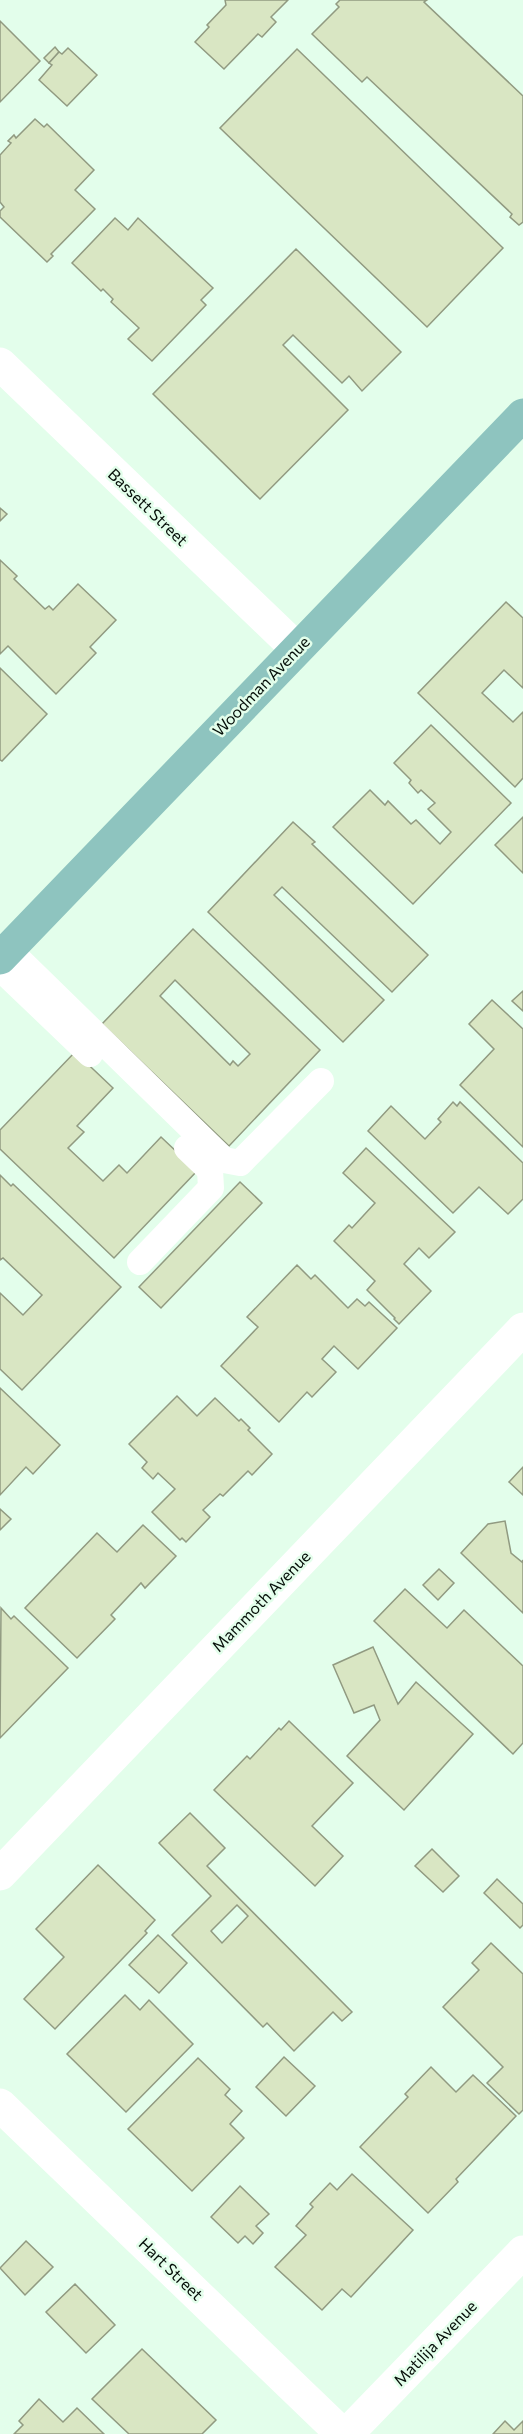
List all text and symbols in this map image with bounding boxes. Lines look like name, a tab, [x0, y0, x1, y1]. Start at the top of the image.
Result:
street label: Bassett Street	[105, 464, 192, 550]
street label: Woodman Avenue	[208, 632, 313, 740]
street label: Mammoth Avenue	[208, 1546, 314, 1655]
street label: Hart Street	[135, 2233, 208, 2304]
street label: Matilija Avenue	[389, 2296, 480, 2389]

